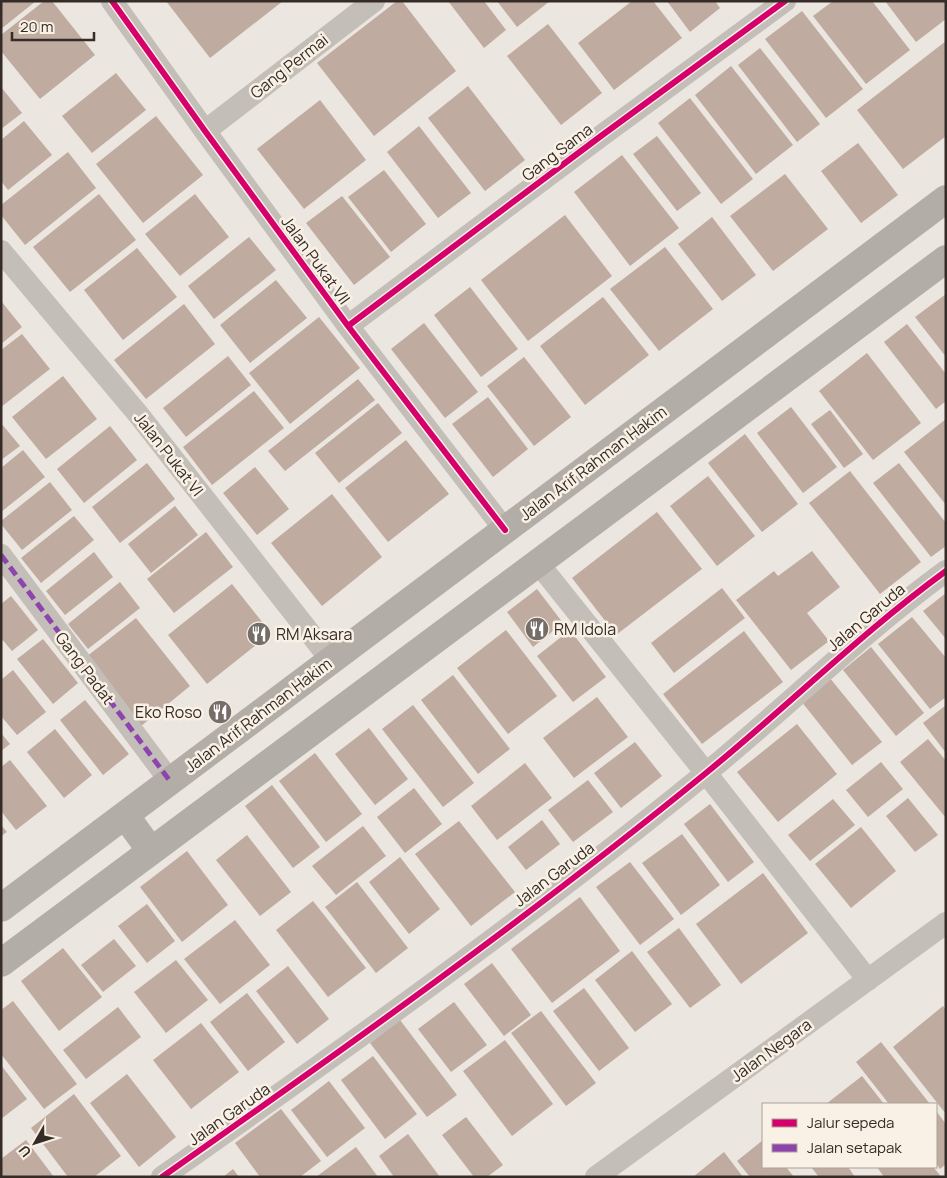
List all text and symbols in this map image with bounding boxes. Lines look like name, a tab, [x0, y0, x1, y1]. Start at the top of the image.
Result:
scale bar	[12, 10, 95, 42]
text: 20 m	[20, 16, 53, 37]
street label: Gang Permai	[245, 29, 333, 103]
street label: Gang Sama	[517, 118, 597, 186]
street label: Jalan Pukat VII	[276, 211, 356, 309]
street label: Jalan Arif Rahman Hakim	[515, 400, 671, 526]
street label: Jalan Pukat VI	[129, 408, 209, 500]
street label: Jalan Garuda	[822, 578, 910, 656]
restaurant icon: RM Idola	[524, 616, 550, 642]
place label: RM Idola	[554, 618, 616, 640]
restaurant icon: RM Aksara	[246, 621, 272, 647]
place label: RM Aksara	[276, 623, 352, 645]
street label: Gang Padat	[51, 627, 119, 709]
street label: Jalan Arif Rahman Hakim	[180, 652, 336, 778]
restaurant icon: Eko Roso	[207, 699, 233, 725]
place label: Eko Roso	[135, 701, 202, 723]
street label: Jalan Garuda	[509, 836, 599, 912]
street label: Jalan Negara	[726, 1013, 816, 1087]
street label: Jalan Garuda	[184, 1078, 274, 1150]
legend	[762, 1103, 937, 1168]
text: Jalur sepeda	[807, 1112, 894, 1133]
north arrow	[10, 1118, 60, 1168]
text: Jalan setapak	[807, 1137, 902, 1158]
text: U	[14, 1142, 35, 1161]

